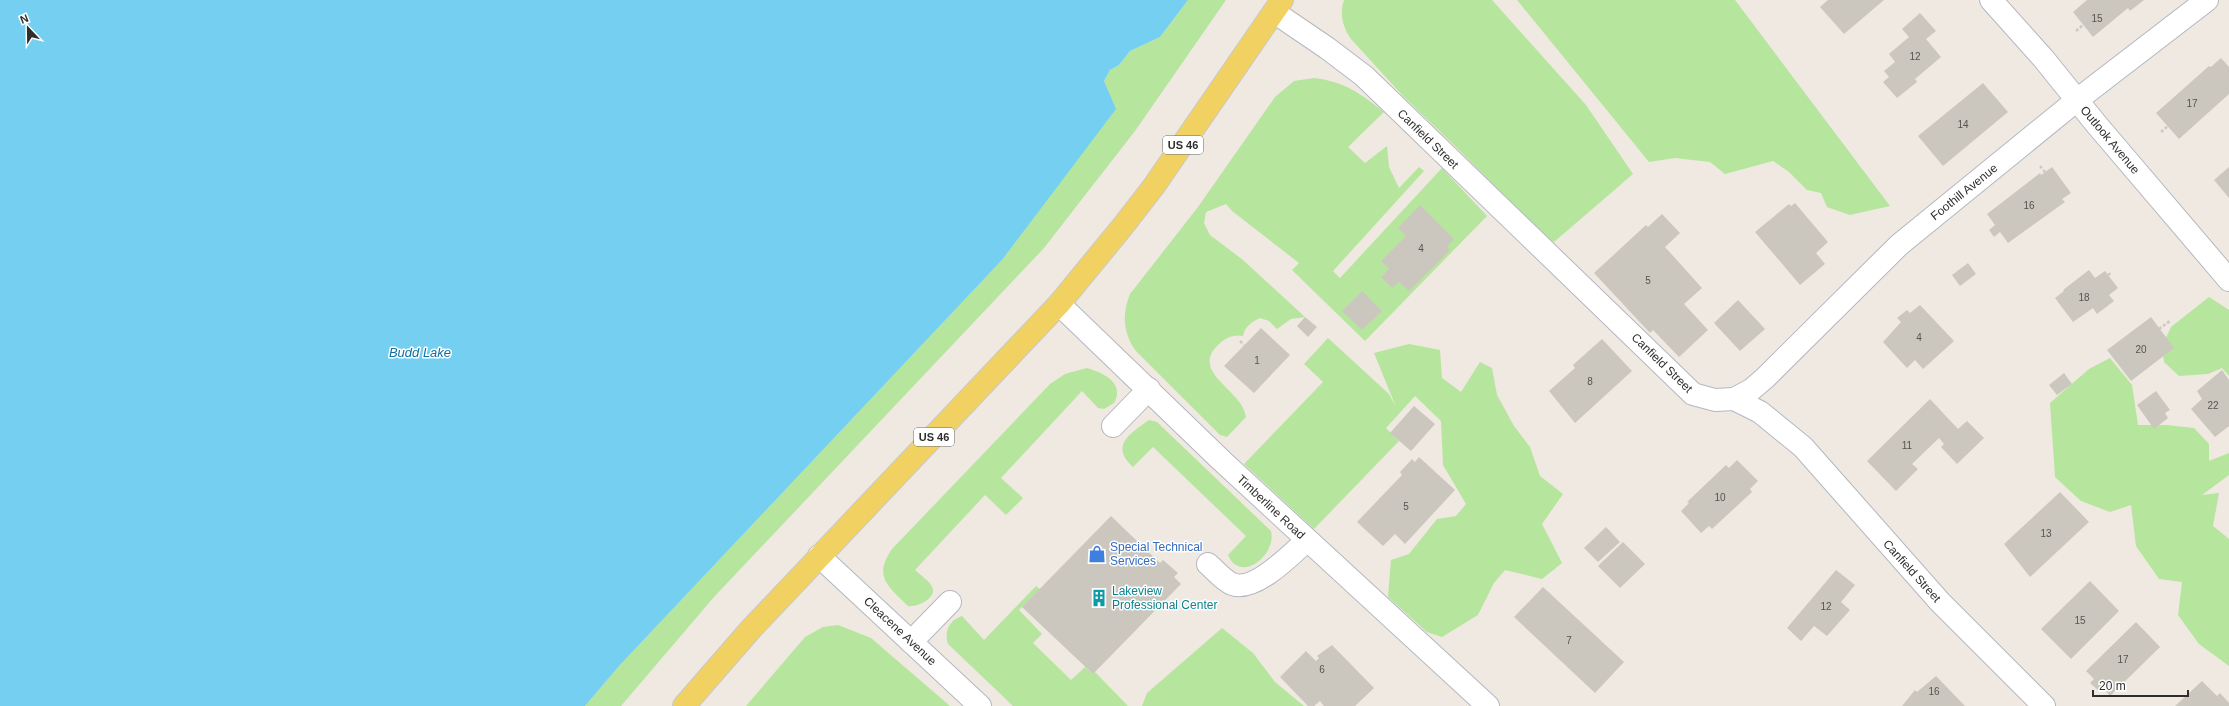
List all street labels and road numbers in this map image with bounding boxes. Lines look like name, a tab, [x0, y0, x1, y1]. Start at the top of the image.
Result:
street label: Outlook Avenue	[2077, 103, 2143, 177]
street label: Canfield Street	[1395, 106, 1462, 172]
road number: US 46	[1163, 136, 1203, 154]
street label: Foothill Avenue	[1928, 161, 2000, 223]
street label: Canfield Street	[1629, 330, 1696, 396]
road number: US 46	[914, 428, 954, 446]
street label: Timberline Road	[1234, 472, 1308, 542]
street label: Canfield Street	[1880, 537, 1944, 606]
street label: Cleacene Avenue	[861, 594, 939, 668]

